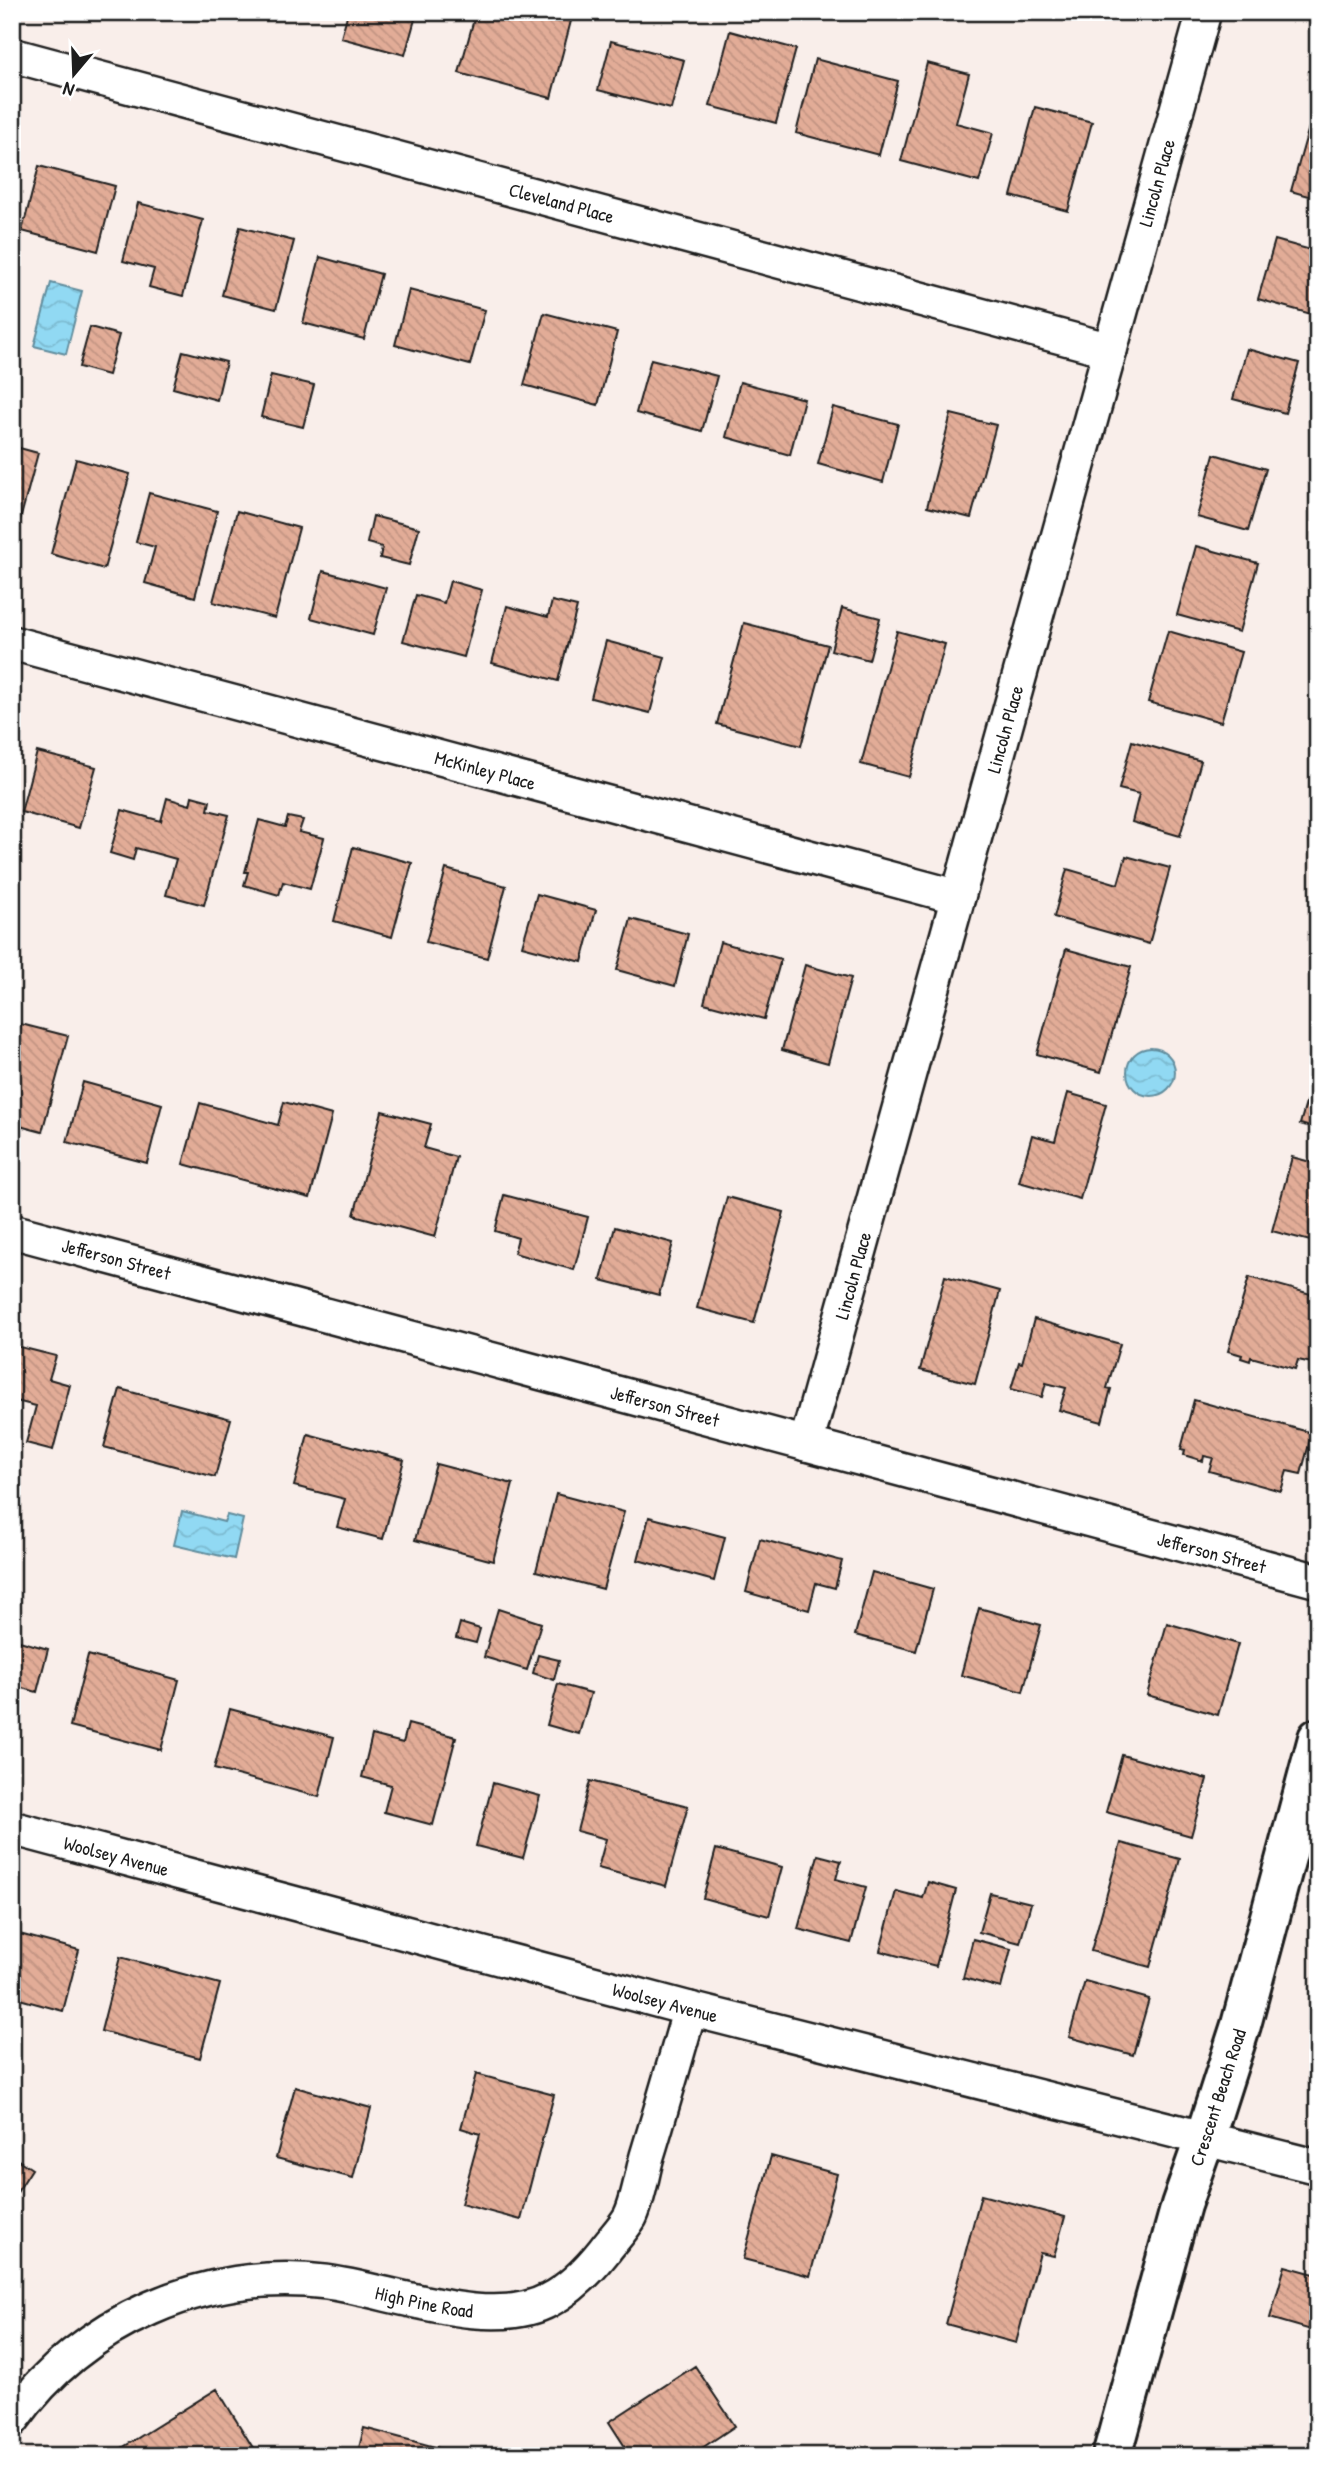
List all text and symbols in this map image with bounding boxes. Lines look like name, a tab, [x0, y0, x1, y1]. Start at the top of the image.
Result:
north arrow	[38, 38, 108, 108]
text: N	[59, 76, 77, 104]
street label: Lincoln Place	[1132, 136, 1181, 229]
street label: Cleveland Place	[506, 176, 617, 229]
street label: Lincoln Place	[980, 682, 1029, 776]
street label: McKinley Place	[432, 744, 539, 796]
street label: Lincoln Place	[828, 1228, 878, 1322]
street label: Jefferson Street	[59, 1232, 174, 1286]
street label: Jefferson Street	[608, 1379, 723, 1433]
street label: Jefferson Street	[1154, 1525, 1269, 1580]
street label: Woolsey Avenue	[61, 1829, 172, 1882]
street label: Woolsey Avenue	[610, 1976, 721, 2029]
street label: Crescent Beach Road	[1183, 2025, 1252, 2169]
street label: High Pine Road	[373, 2279, 475, 2324]

